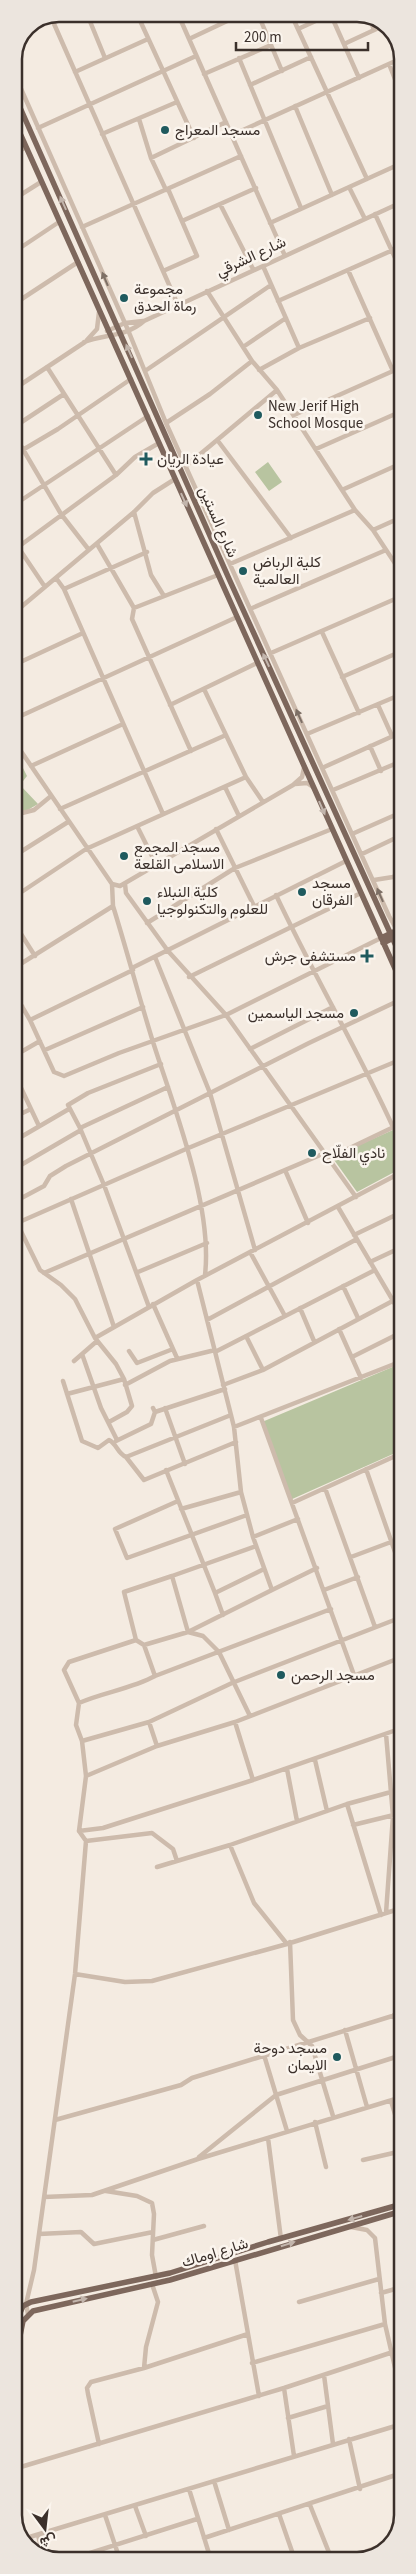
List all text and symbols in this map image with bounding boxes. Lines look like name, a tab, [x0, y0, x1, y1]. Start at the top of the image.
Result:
scale bar	[236, 20, 368, 52]
text: 200 m	[244, 27, 282, 48]
place label: مسجد المعراج	[175, 120, 260, 141]
marker: مسجد المعراج	[159, 124, 171, 136]
one-way arrow	[58, 196, 66, 210]
street label: شارع الشرقي	[213, 232, 290, 284]
one-way arrow	[101, 272, 109, 286]
place label: مجموعة رماة الحدق	[134, 279, 196, 317]
marker: مجموعة رماة الحدق	[118, 292, 130, 304]
one-way arrow	[125, 344, 133, 358]
place label: New Jerif High School Mosque	[268, 396, 363, 434]
marker: New Jerif High School Mosque	[252, 409, 264, 421]
place label: عيادة الريان	[157, 449, 224, 470]
marker: عيادة الريان	[139, 452, 153, 466]
street label: شارع الستين	[193, 483, 243, 561]
one-way arrow	[180, 493, 188, 507]
place label: كلية الرباض العالمية	[253, 552, 321, 590]
marker: كلية الرباض العالمية	[237, 565, 249, 577]
one-way arrow	[262, 652, 270, 667]
one-way arrow	[294, 709, 302, 723]
one-way arrow	[319, 801, 327, 815]
place label: مسجد المجمع الاسلامى القلعة	[134, 837, 224, 875]
marker: مسجد المجمع الاسلامى القلعة	[118, 850, 130, 862]
place label: مسجد الفرقان	[312, 873, 353, 911]
place label: كلية النبلاء للعلوم والتكنولوجيا	[157, 882, 268, 920]
marker: مسجد الفرقان	[296, 886, 308, 898]
one-way arrow	[376, 888, 384, 902]
marker: كلية النبلاء للعلوم والتكنولوجيا	[141, 895, 153, 907]
place label: مستشفى جرش	[265, 946, 356, 967]
marker: مستشفى جرش	[360, 949, 374, 963]
place label: مسجد الياسمين	[248, 1003, 344, 1024]
marker: مسجد الياسمين	[348, 1007, 360, 1019]
place label: نادي الفلّاح	[322, 1143, 385, 1166]
marker: نادي الفلّاح	[306, 1147, 318, 1159]
place label: مسجد الرحمن	[291, 1665, 375, 1686]
marker: مسجد الرحمن	[275, 1669, 287, 1681]
place label: مسجد دوحة الايمان	[253, 2038, 327, 2076]
marker: مسجد دوحة الايمان	[331, 2051, 343, 2063]
one-way arrow	[348, 2214, 363, 2222]
street label: شارع اوماك	[179, 2233, 251, 2273]
one-way arrow	[280, 2240, 295, 2248]
one-way arrow	[73, 2296, 88, 2304]
north arrow	[20, 2504, 70, 2554]
text: ش	[37, 2529, 59, 2552]

